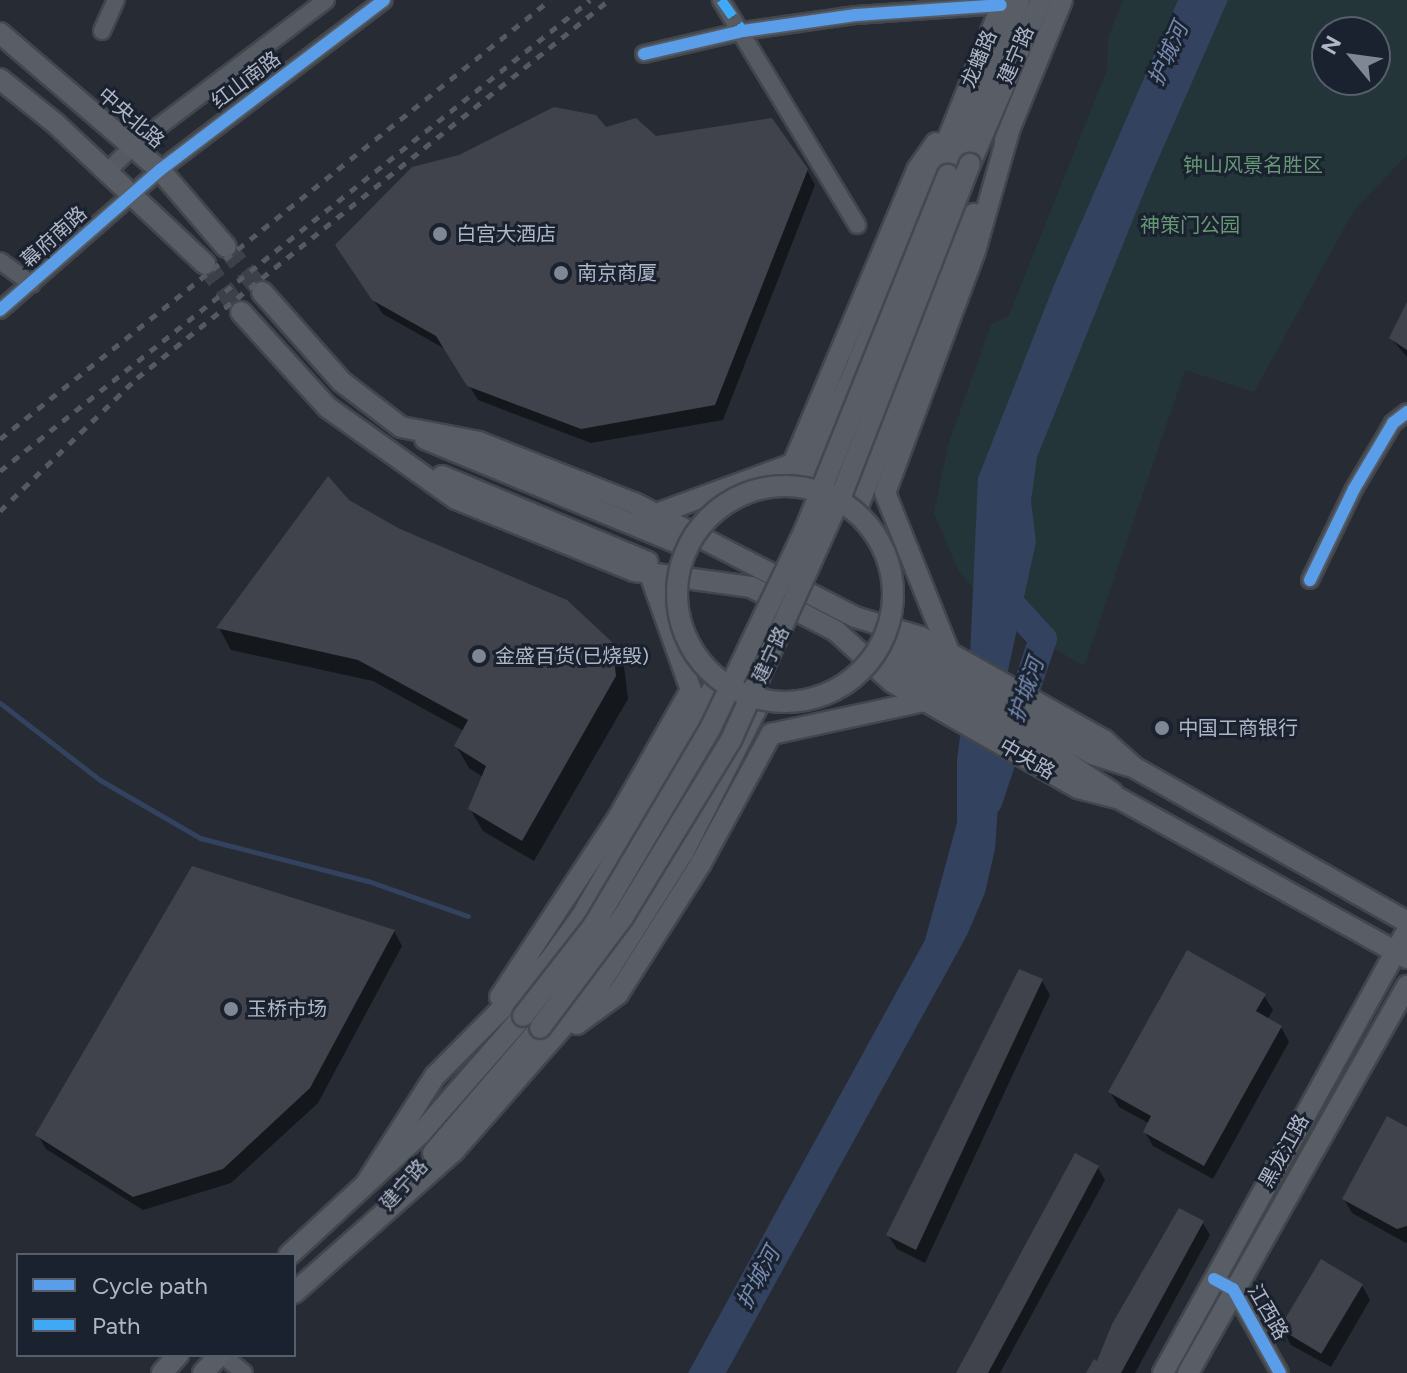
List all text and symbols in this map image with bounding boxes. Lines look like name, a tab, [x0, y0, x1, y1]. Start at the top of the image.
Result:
north arrow	[1311, 16, 1391, 96]
water label: 护城河	[1143, 18, 1193, 90]
street label: 建宁路	[993, 23, 1039, 87]
street label: 龙蟠路	[956, 27, 1002, 91]
text: N	[1315, 31, 1347, 59]
street label: 红山南路	[207, 46, 285, 114]
street label: 中央北路	[93, 83, 169, 153]
park label: 钟山风景名胜区	[1183, 153, 1323, 177]
street label: 幕府南路	[16, 201, 92, 273]
park label: 神策门公园	[1140, 213, 1240, 237]
place label: 白宫大酒店	[456, 222, 556, 246]
marker: 白宫大酒店	[431, 225, 449, 243]
place label: 南京商厦	[577, 261, 657, 285]
marker: 南京商厦	[552, 264, 570, 282]
street label: 建宁路	[747, 623, 795, 687]
place label: 金盛百货(已烧毁)	[495, 644, 649, 668]
marker: 金盛百货(已烧毁)	[470, 647, 488, 665]
water label: 护城河	[1003, 655, 1049, 725]
place label: 中国工商银行	[1178, 716, 1298, 740]
marker: 中国工商银行	[1153, 719, 1171, 737]
street label: 中央路	[995, 734, 1059, 784]
place label: 玉桥市场	[247, 997, 327, 1021]
marker: 玉桥市场	[222, 1000, 240, 1018]
street label: 黑龙江路	[1254, 1110, 1314, 1192]
street label: 建宁路	[375, 1155, 433, 1215]
water label: 护城河	[731, 1243, 785, 1313]
legend	[16, 1253, 296, 1357]
text: Cycle path	[92, 1271, 208, 1300]
street label: 江西路	[1243, 1280, 1293, 1344]
text: Path	[92, 1311, 140, 1340]

